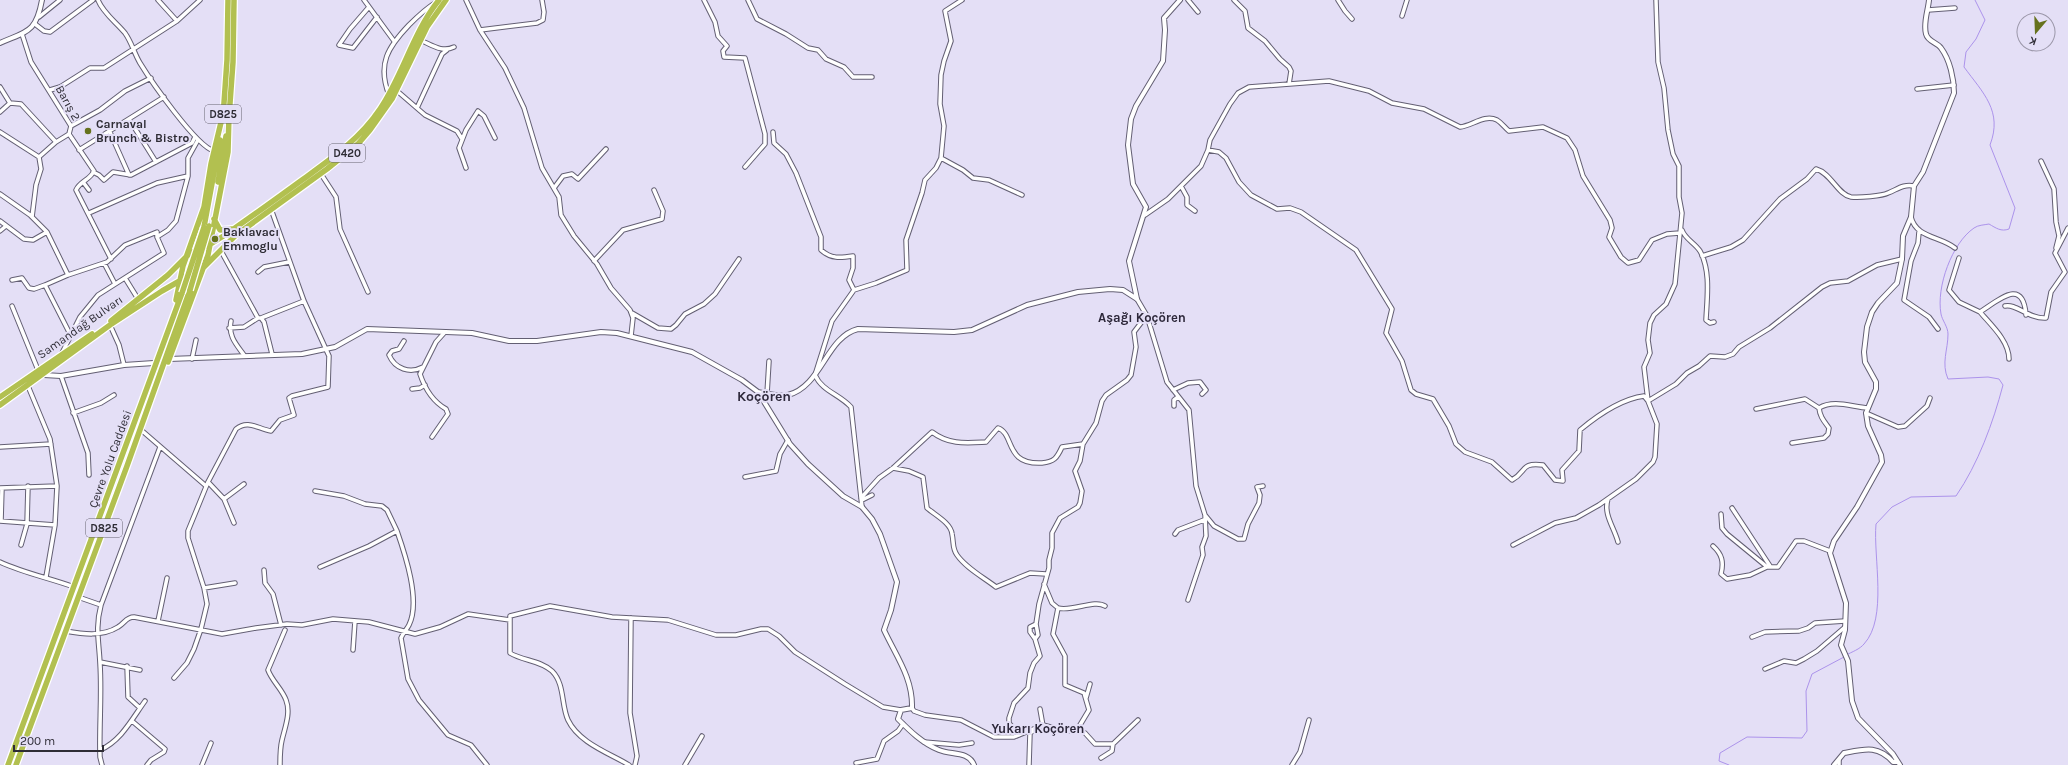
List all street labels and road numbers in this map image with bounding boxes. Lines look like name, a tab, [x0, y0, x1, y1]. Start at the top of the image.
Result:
street label: Barış 2	[53, 83, 83, 123]
road number: D825	[205, 105, 241, 123]
road number: D420	[329, 144, 365, 162]
street label: Samandağ Bulvarı	[35, 292, 125, 362]
street label: Çevre Yolu Caddesi	[86, 408, 134, 510]
road number: D825	[86, 519, 122, 537]

